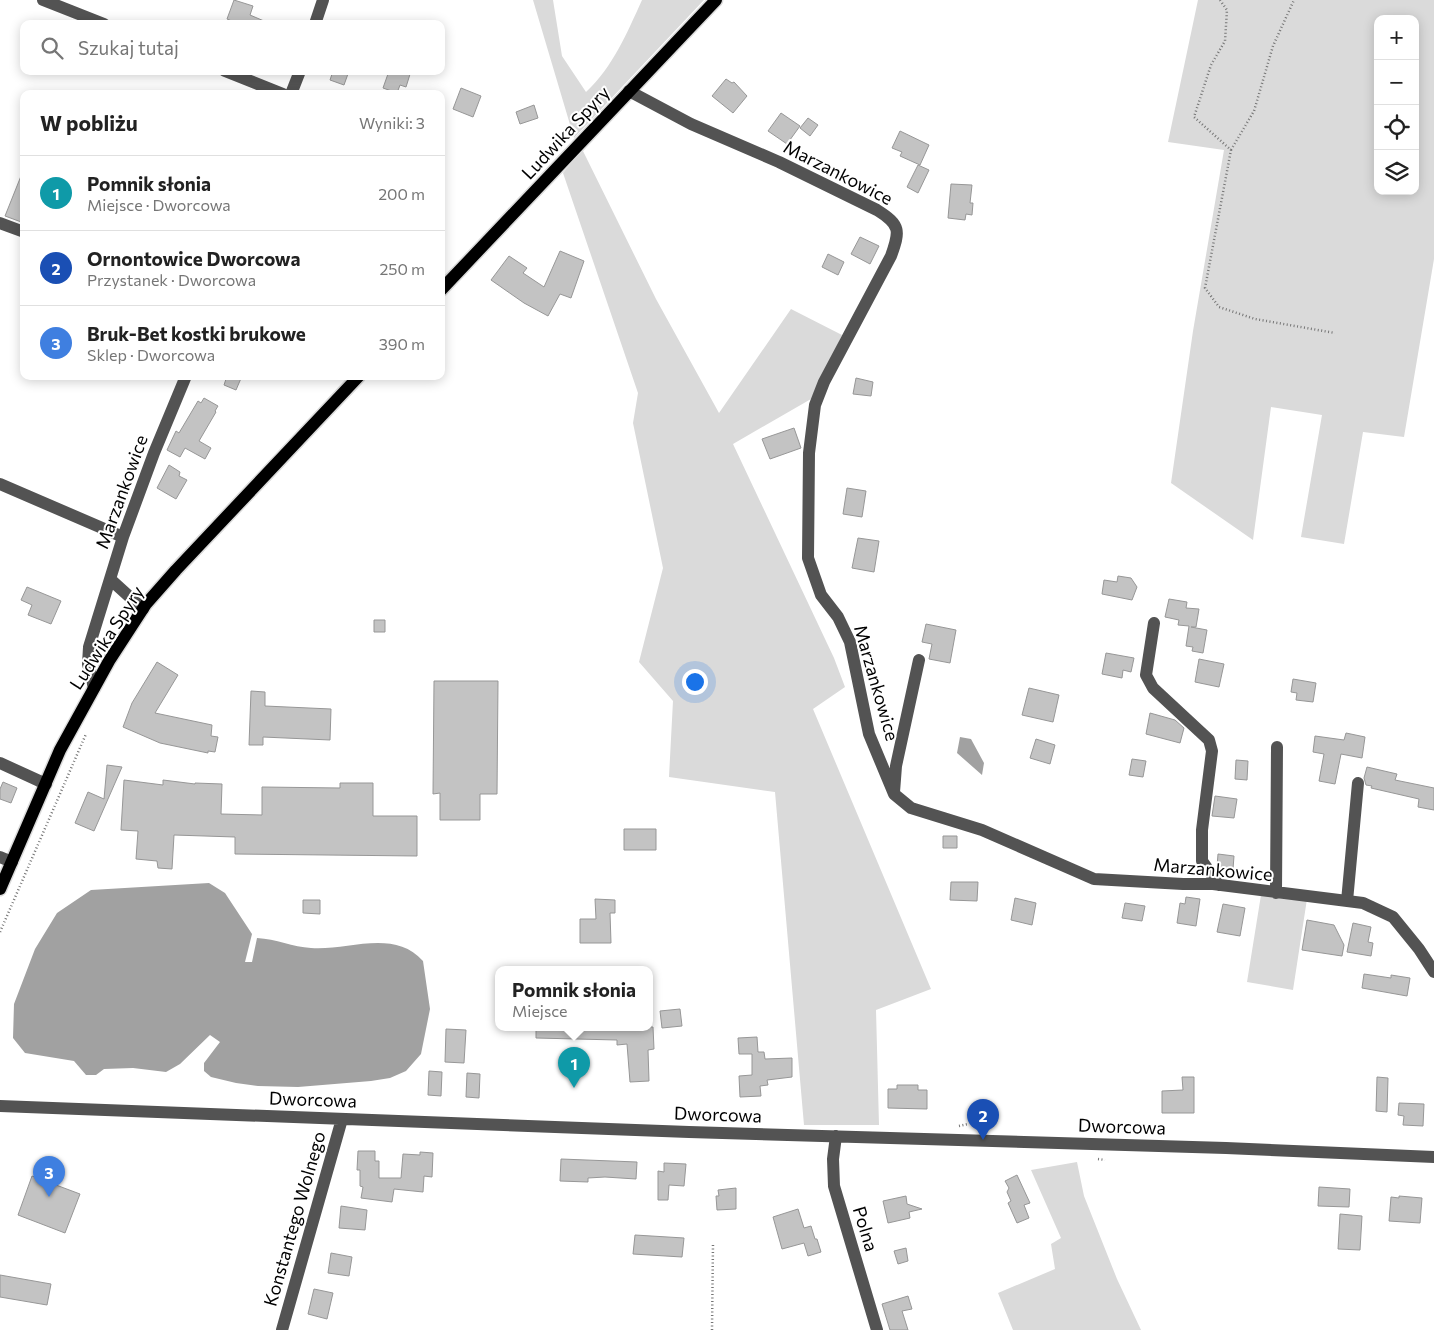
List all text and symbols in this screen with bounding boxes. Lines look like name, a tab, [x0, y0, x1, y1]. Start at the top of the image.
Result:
map controls	[1374, 15, 1419, 195]
button: +	[1374, 15, 1419, 60]
search box	[20, 20, 445, 75]
icon: search	[38, 34, 66, 62]
text: Szukaj tutaj	[78, 36, 179, 59]
button: −	[1374, 60, 1419, 105]
street label: Ludwika Spyry	[517, 81, 614, 183]
button: locate	[1374, 105, 1419, 150]
text: W pobliżu	[40, 110, 138, 135]
text: Wyniki: 3	[359, 113, 425, 132]
street label: Marzankowice	[780, 135, 897, 209]
button: layers	[1374, 150, 1419, 195]
text: Pomnik słonia	[87, 172, 211, 195]
text: 1	[52, 184, 60, 203]
text: 200 m	[378, 184, 425, 203]
text: Miejsce · Dworcowa	[87, 195, 231, 214]
text: Ornontowice Dworcowa	[87, 247, 300, 270]
text: 2	[51, 259, 61, 278]
text: 250 m	[379, 259, 425, 278]
text: Przystanek · Dworcowa	[87, 270, 256, 289]
text: Bruk-Bet kostki brukowe	[87, 322, 306, 345]
text: 3	[51, 334, 61, 353]
text: 390 m	[379, 334, 425, 353]
text: Sklep · Dworcowa	[87, 345, 215, 364]
street label: Marzankowice	[90, 432, 152, 552]
street label: Ludwika Spyry	[64, 581, 148, 693]
street label: Marzankowice	[850, 622, 904, 743]
your location	[682, 669, 708, 695]
street label: Marzankowice	[1153, 853, 1274, 885]
popup	[495, 966, 653, 1031]
text: Pomnik słonia	[512, 978, 636, 1001]
text: Miejsce	[512, 1001, 568, 1020]
pin: 1	[558, 1047, 590, 1088]
street label: Dworcowa	[269, 1086, 357, 1112]
pin: 2	[967, 1099, 999, 1140]
street label: Dworcowa	[674, 1101, 762, 1127]
street label: Dworcowa	[1078, 1113, 1166, 1139]
street label: Konstantego Wolnego	[259, 1129, 330, 1309]
pin: 3	[33, 1156, 65, 1197]
street label: Polna	[849, 1203, 883, 1254]

